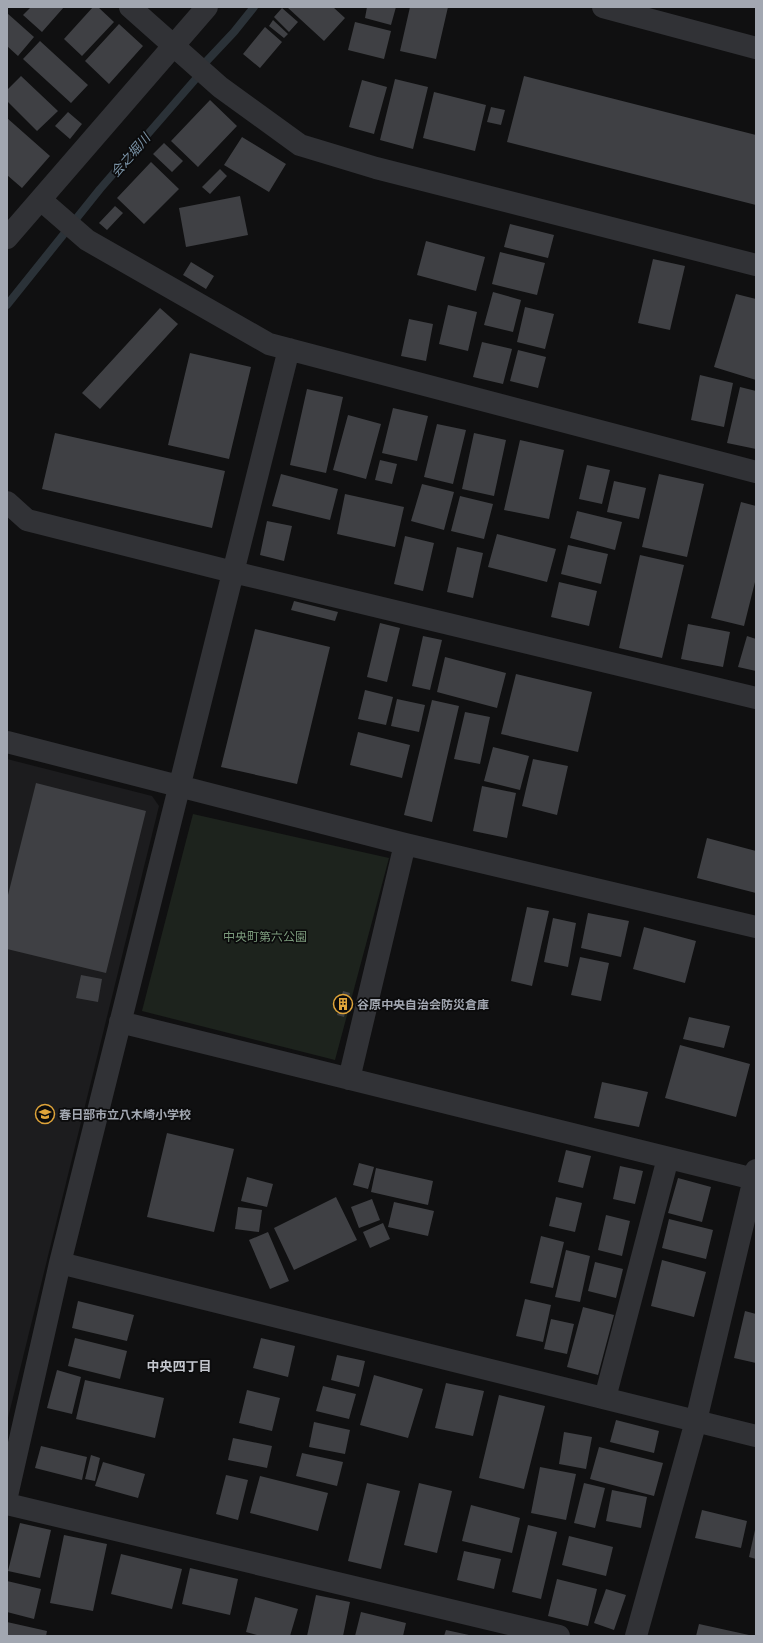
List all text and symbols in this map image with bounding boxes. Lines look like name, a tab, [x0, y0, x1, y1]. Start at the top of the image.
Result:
water label: 会之堀川	[105, 127, 156, 181]
park label: 中央町第六公園	[223, 927, 307, 946]
building icon: 谷原中央自治会防災倉庫	[332, 993, 354, 1015]
place label: 谷原中央自治会防災倉庫	[357, 995, 489, 1014]
school or university icon: 春日部市立八木崎小学校	[34, 1103, 56, 1125]
place label: 春日部市立八木崎小学校	[59, 1105, 191, 1124]
district label: 中央四丁目	[146, 1356, 212, 1376]

